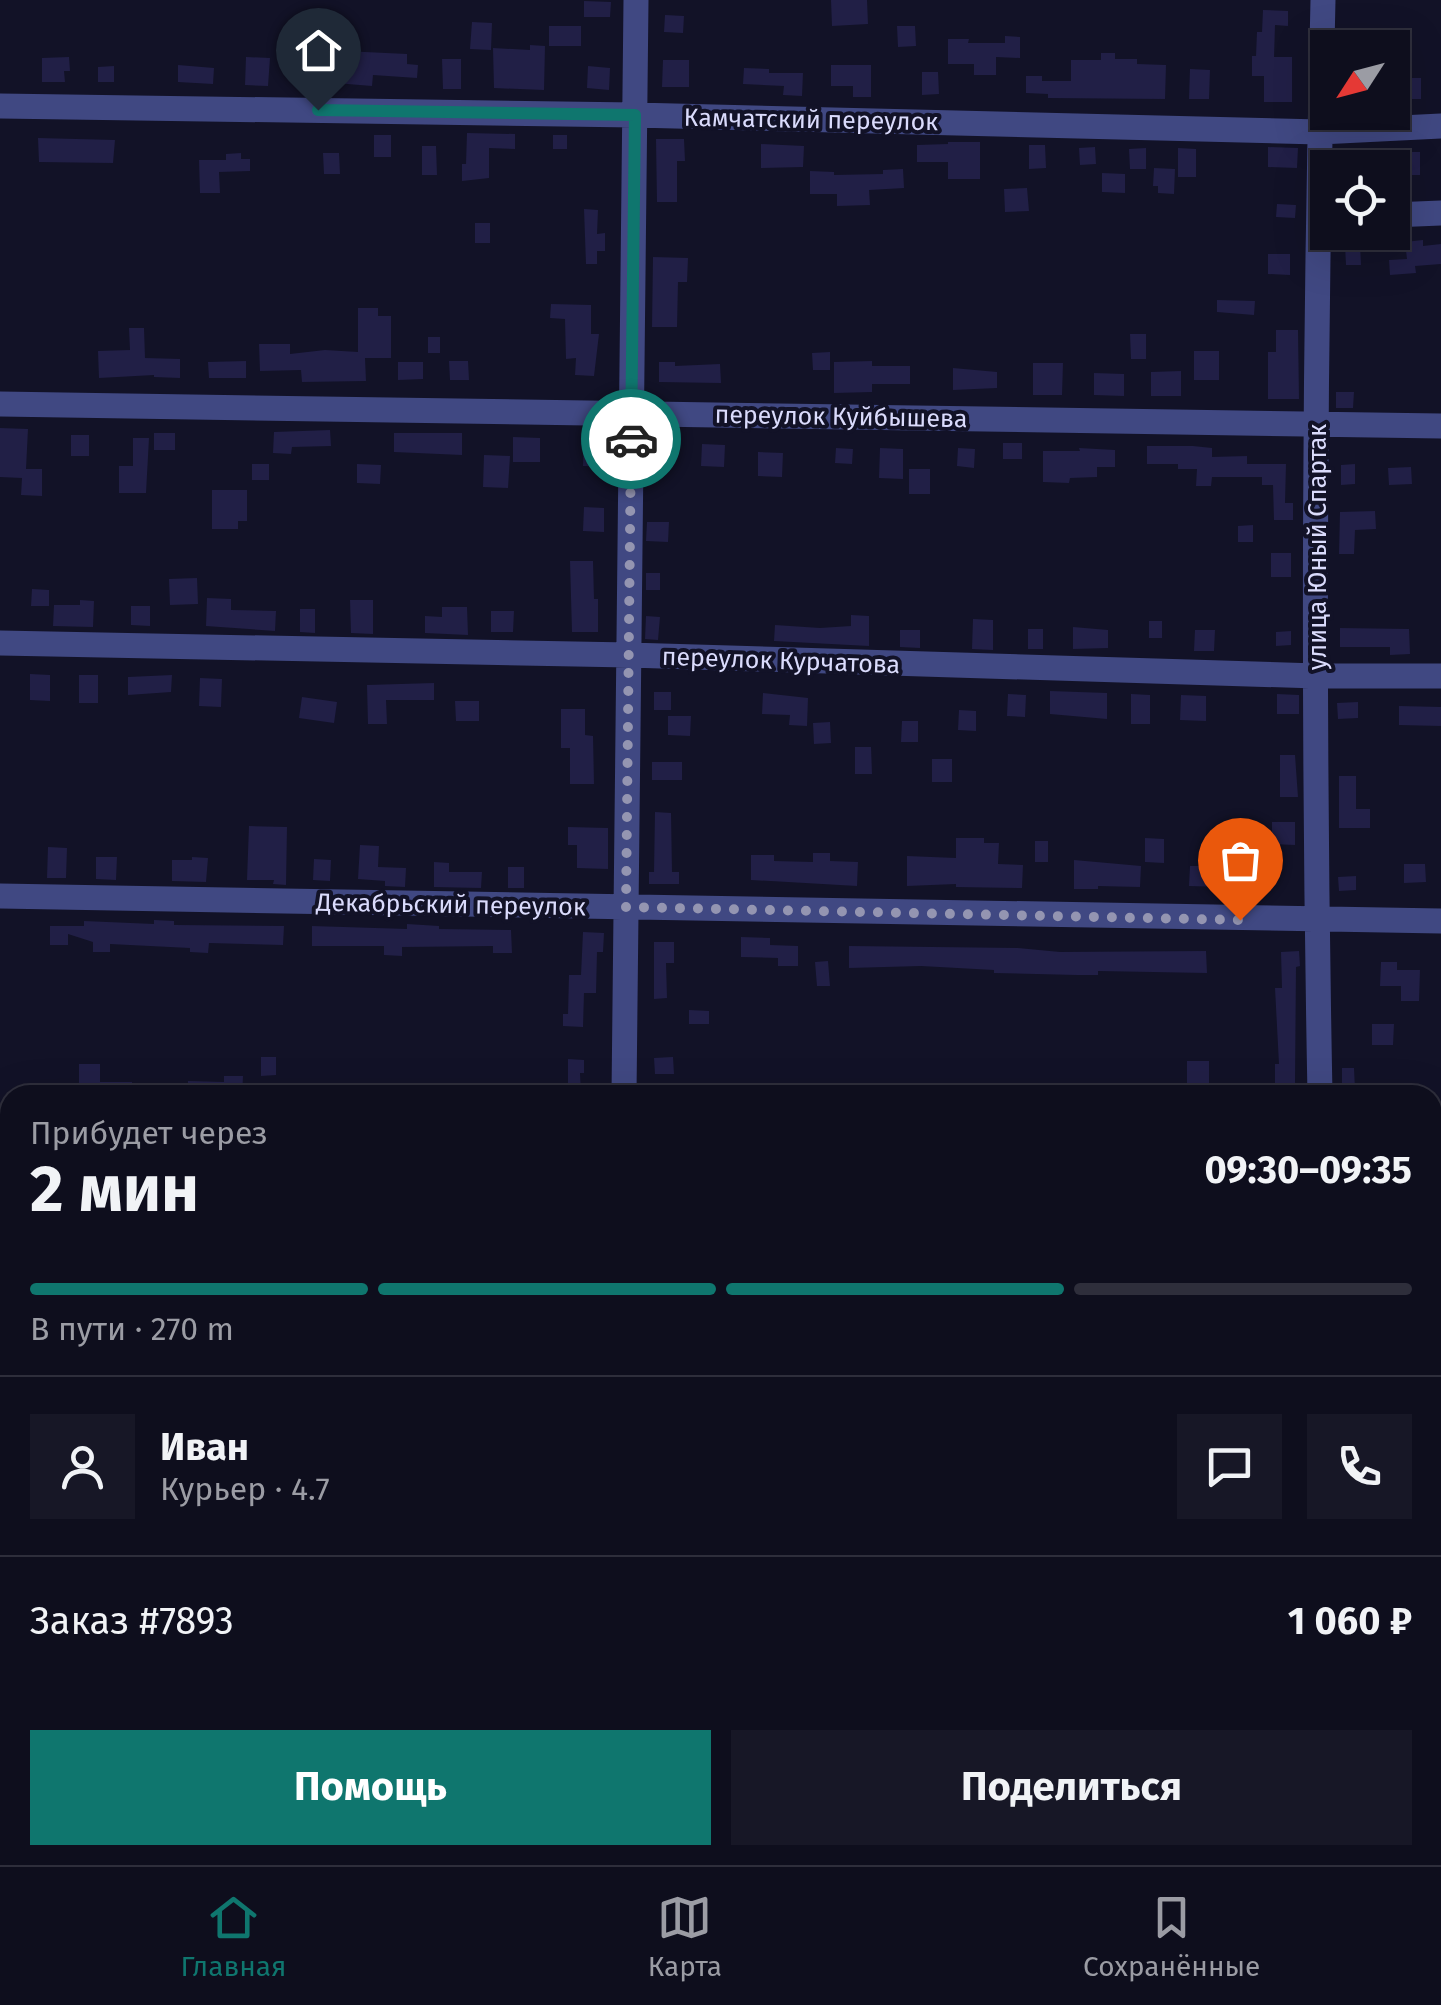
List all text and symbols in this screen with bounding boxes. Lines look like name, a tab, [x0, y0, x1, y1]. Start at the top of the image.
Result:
pin	[276, 8, 361, 111]
icon: home	[291, 23, 346, 78]
north arrow	[1310, 30, 1410, 130]
map controls	[1310, 30, 1410, 250]
street label: Камчатский переулок	[683, 103, 939, 137]
button: locate	[1310, 150, 1410, 250]
courier	[581, 389, 681, 489]
street label: переулок Куйбышева	[714, 400, 968, 434]
icon: car	[604, 412, 659, 467]
street label: улица Юный Спартак	[1303, 424, 1333, 670]
street label: переулок Курчатова	[661, 642, 901, 680]
pin	[1198, 818, 1283, 921]
icon: bag	[1213, 833, 1268, 888]
street label: Декабрьский переулок	[315, 888, 586, 922]
text: Прибудет через	[30, 1114, 268, 1152]
text: 09:30–09:35	[1204, 1147, 1412, 1193]
text: 2 мин	[30, 1150, 199, 1228]
text: В пути · 270 m	[30, 1310, 234, 1348]
button: person	[30, 1414, 135, 1519]
button: chat	[1177, 1414, 1282, 1519]
button: phone	[1307, 1414, 1412, 1519]
text: Иван	[160, 1424, 249, 1470]
text: Курьер · 4.7	[160, 1470, 330, 1508]
text: Заказ #7893	[30, 1598, 234, 1644]
text: 1 060 ₽	[1288, 1598, 1412, 1644]
button: Помощь	[30, 1730, 711, 1845]
button: Поделиться	[731, 1730, 1412, 1845]
tab: Главная	[181, 1890, 286, 1983]
tab: Карта	[648, 1890, 722, 1983]
tab: Сохранённые	[1083, 1890, 1260, 1983]

